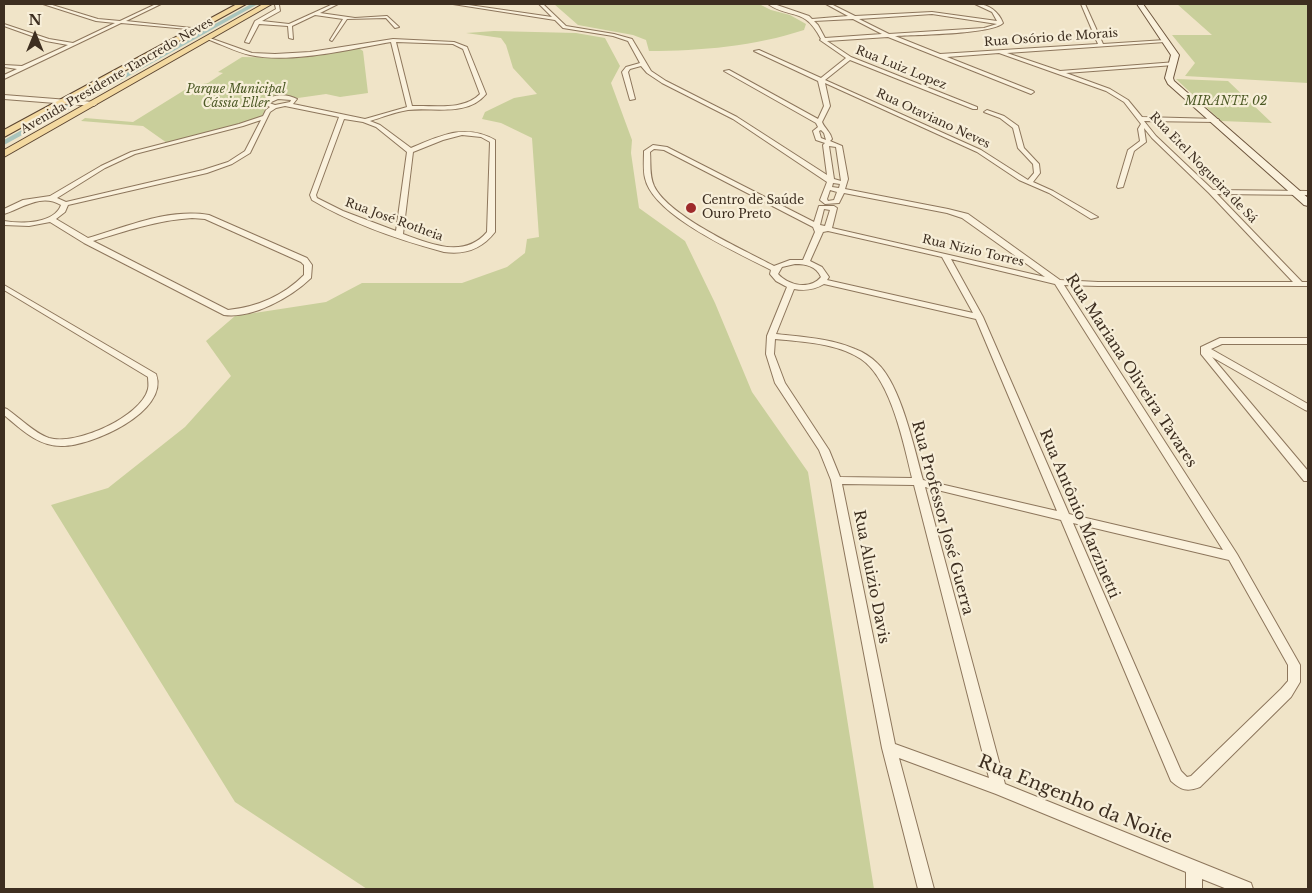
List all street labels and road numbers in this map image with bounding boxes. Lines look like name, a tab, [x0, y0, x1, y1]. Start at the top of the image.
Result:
street label: Avenida Presidente Tancredo Neves	[18, 15, 216, 137]
street label: Rua Osório de Morais	[984, 26, 1118, 50]
street label: Rua Luiz Lopez	[853, 43, 949, 93]
street label: Rua Otaviano Neves	[874, 86, 992, 152]
street label: Rua Etel Nogueira de Sá	[1146, 110, 1260, 226]
street label: Rua José Rotheia	[343, 196, 445, 244]
street label: Rua Nízio Torres	[921, 232, 1025, 270]
street label: Rua Mariana Oliveira Tavares	[1062, 271, 1200, 471]
street label: Rua Professor José Guerra	[907, 419, 977, 617]
street label: Rua Antônio Marzinetti	[1035, 427, 1123, 601]
street label: Rua Aluizio Davis	[849, 509, 893, 645]
street label: Rua Engenho da Noite	[975, 751, 1175, 849]

